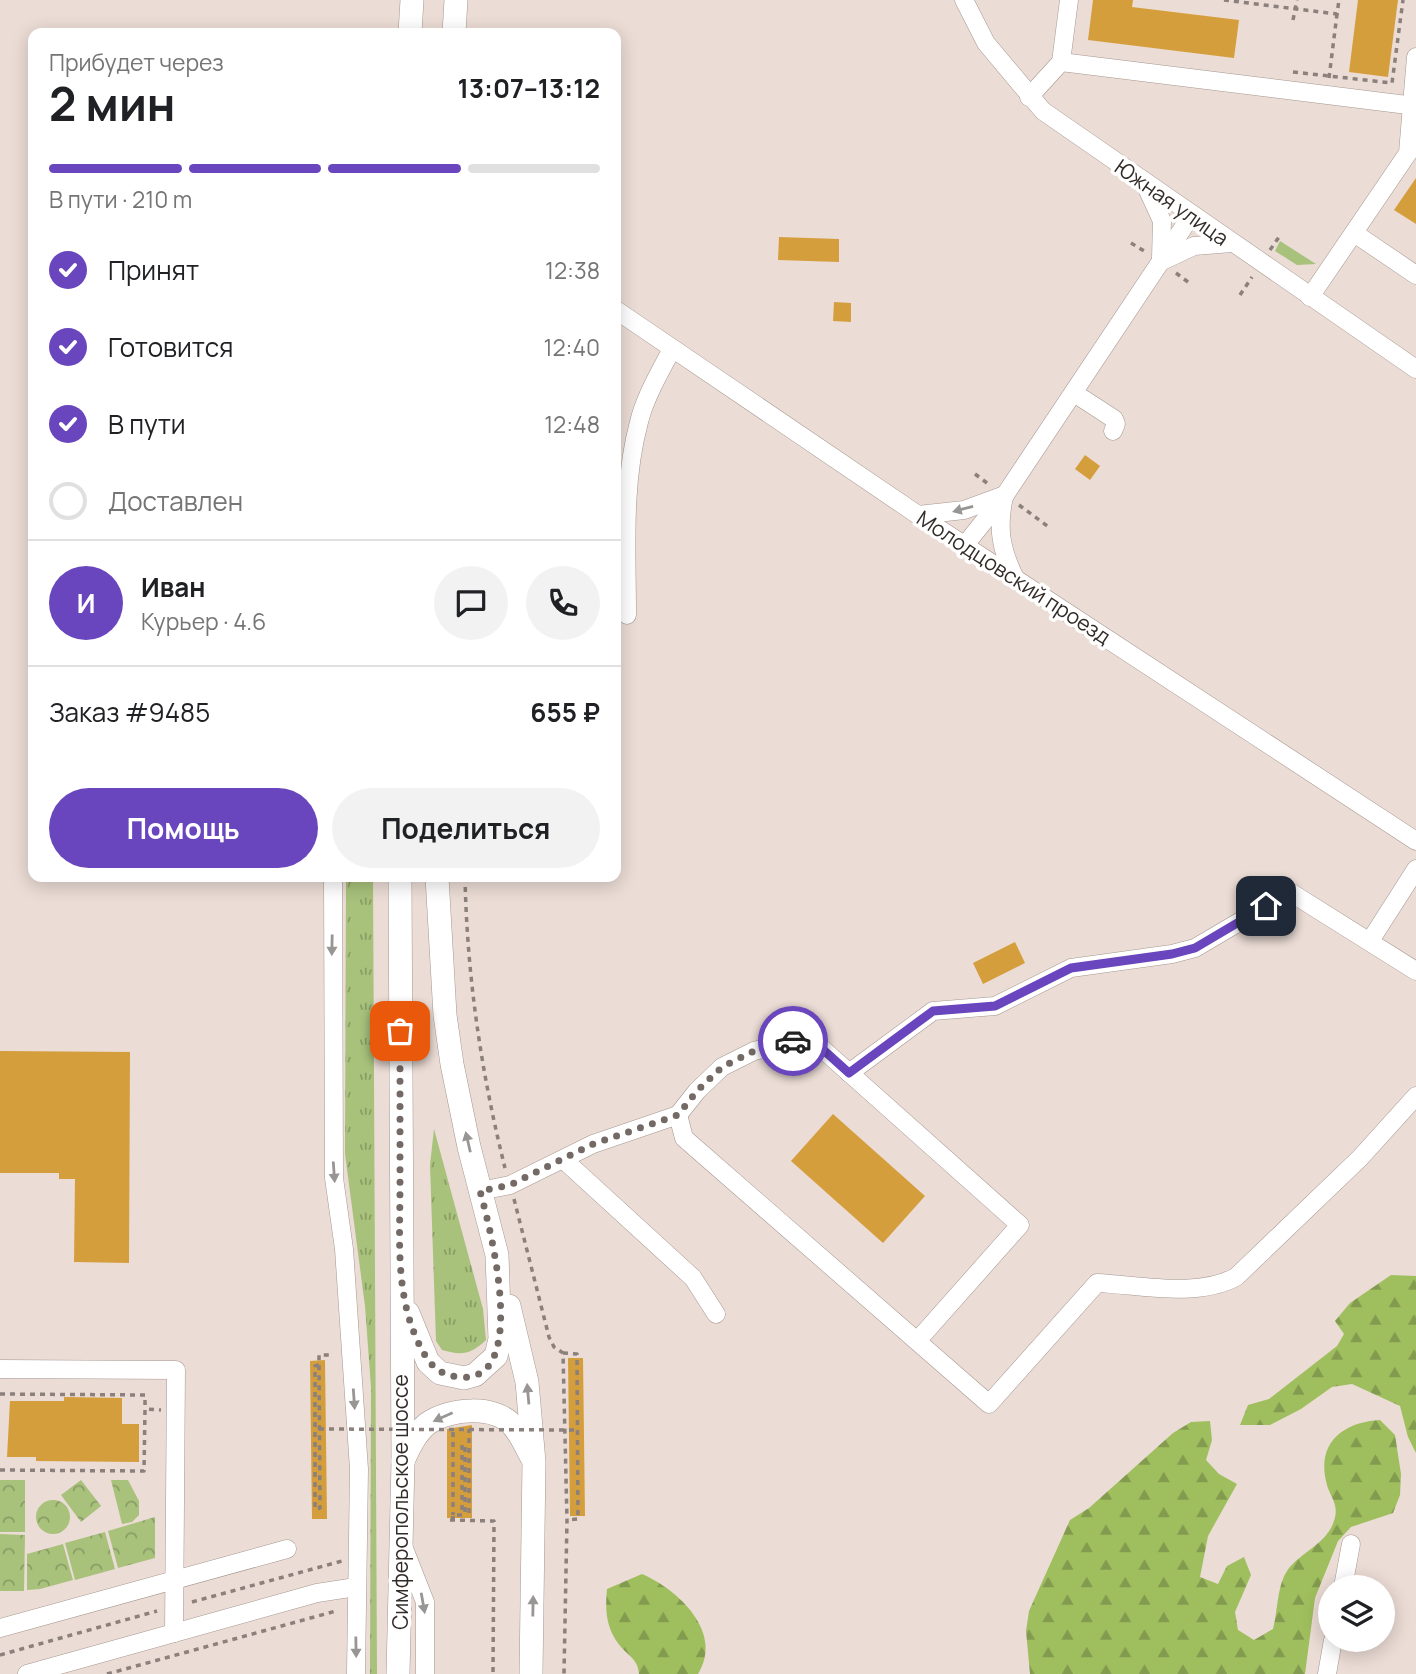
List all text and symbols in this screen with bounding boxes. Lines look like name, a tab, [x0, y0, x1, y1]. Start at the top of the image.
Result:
text: Прибудет через	[49, 46, 224, 78]
text: 13:07–13:12	[458, 70, 600, 106]
text: 2 мин	[49, 72, 176, 135]
street label: Южная улица	[1110, 152, 1234, 252]
text: В пути · 210 m	[49, 183, 192, 215]
icon: check	[49, 251, 87, 289]
text: Принят	[108, 252, 199, 288]
text: 12:38	[545, 254, 600, 286]
icon: check	[49, 328, 87, 366]
text: Готовится	[108, 329, 233, 365]
text: 12:40	[543, 331, 600, 363]
icon: check	[49, 405, 87, 443]
text: В пути	[108, 406, 186, 442]
text: 12:48	[544, 408, 600, 440]
text: Доставлен	[108, 483, 243, 519]
street label: Молодцовский проезд	[912, 504, 1116, 650]
one-way arrow	[951, 504, 973, 515]
button: chat	[434, 566, 508, 640]
button: phone	[526, 566, 600, 640]
text: Иван	[141, 569, 205, 605]
text: И	[77, 585, 95, 621]
text: Курьер · 4.6	[141, 605, 266, 637]
text: Заказ #9485	[49, 694, 210, 730]
text: 655 ₽	[530, 694, 600, 730]
button: Помощь	[49, 788, 318, 868]
button: Поделиться	[332, 788, 600, 868]
pin	[1236, 876, 1296, 936]
icon: home	[1247, 887, 1285, 925]
one-way arrow	[326, 934, 338, 956]
pin	[370, 1001, 430, 1061]
courier	[758, 1006, 828, 1076]
icon: bag	[381, 1012, 419, 1050]
icon: car	[774, 1022, 812, 1060]
one-way arrow	[462, 1131, 473, 1153]
one-way arrow	[329, 1162, 340, 1184]
street label: Симферопольское шоссе	[386, 1374, 414, 1630]
one-way arrow	[522, 1382, 533, 1404]
one-way arrow	[349, 1388, 360, 1410]
one-way arrow	[432, 1412, 453, 1423]
map controls	[1318, 1575, 1395, 1652]
button: layers	[1318, 1575, 1395, 1652]
one-way arrow	[418, 1592, 429, 1614]
one-way arrow	[527, 1595, 539, 1617]
one-way arrow	[350, 1636, 361, 1658]

